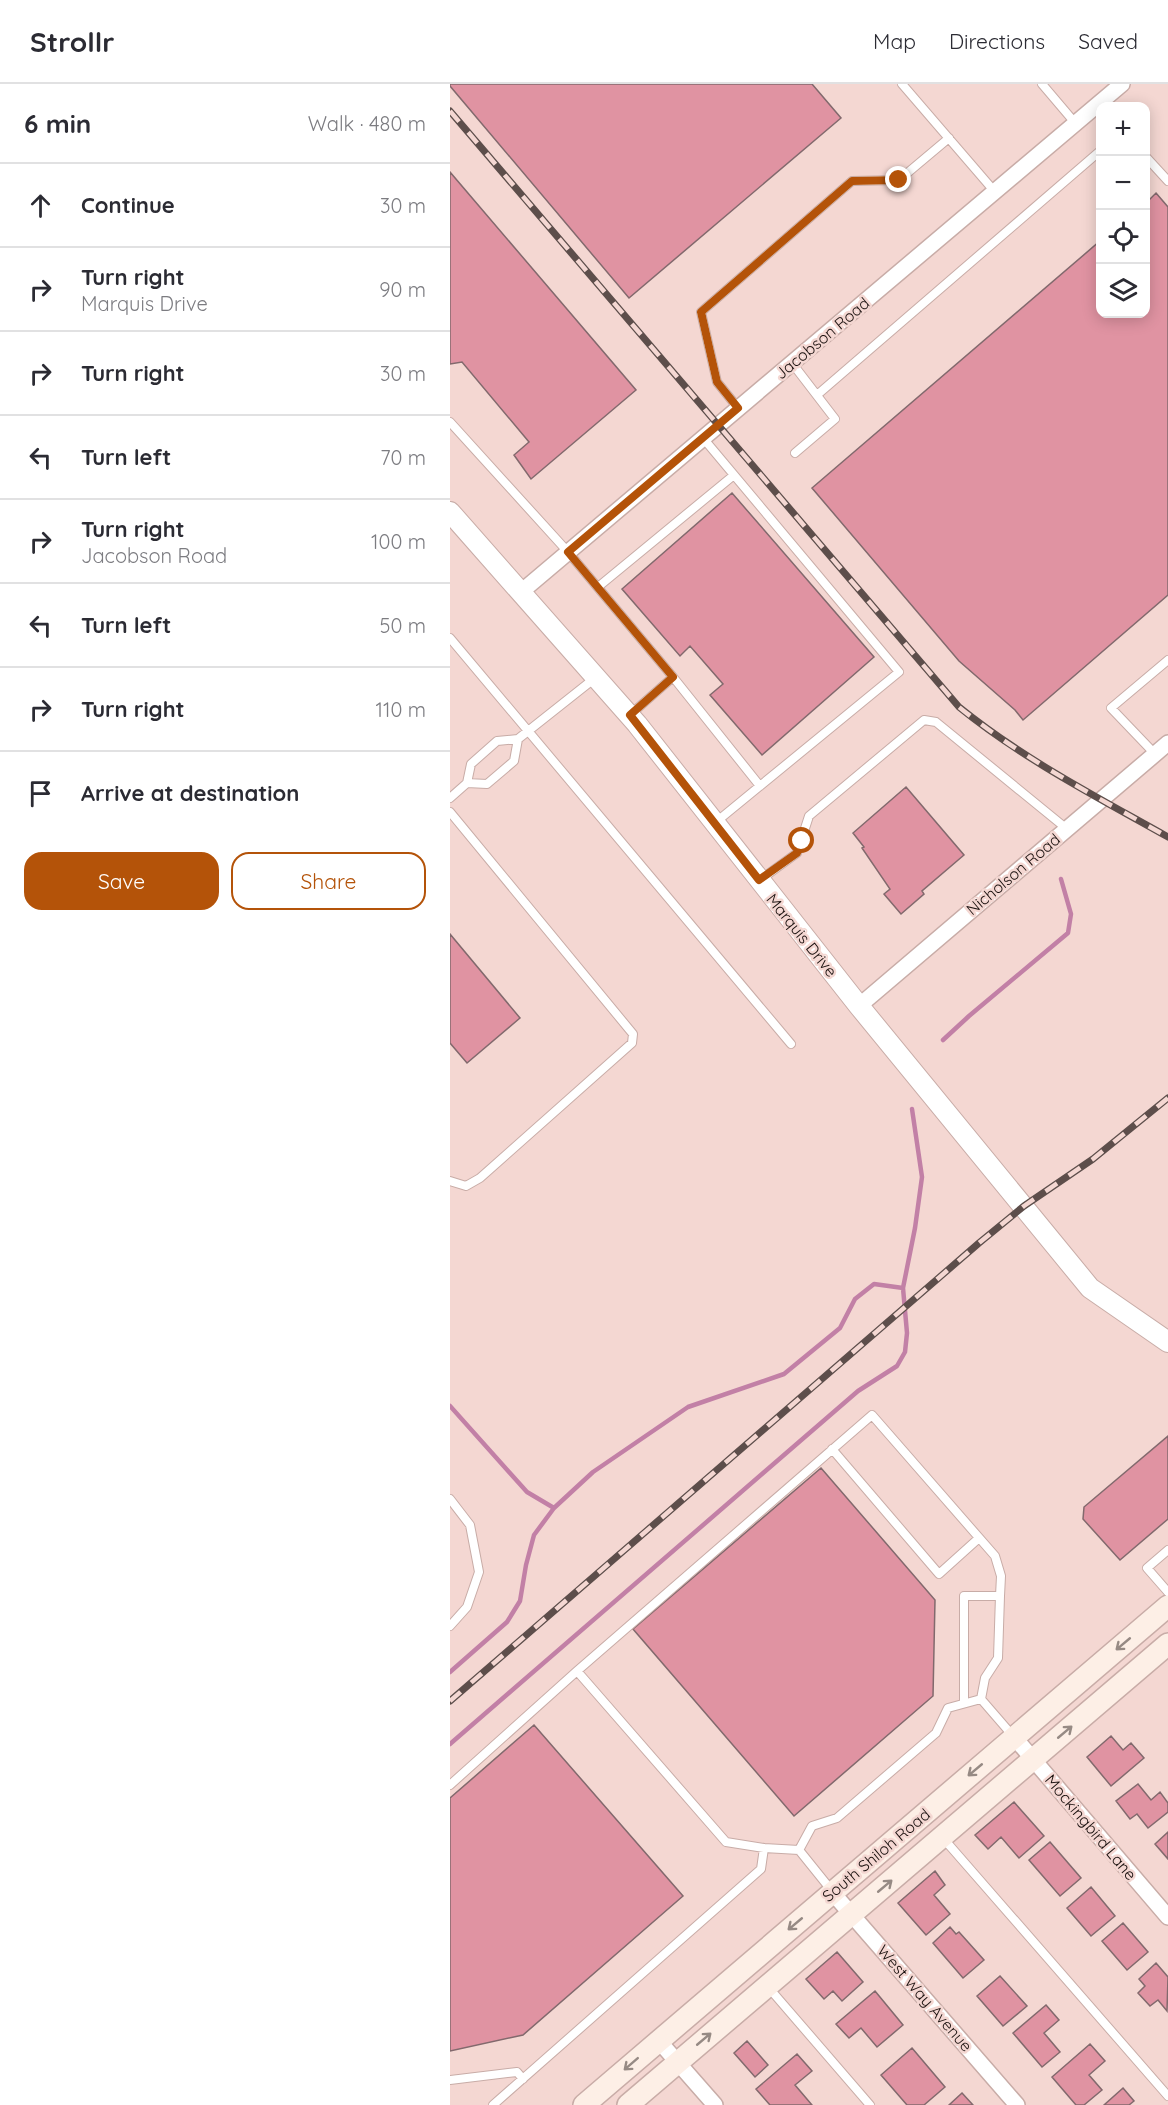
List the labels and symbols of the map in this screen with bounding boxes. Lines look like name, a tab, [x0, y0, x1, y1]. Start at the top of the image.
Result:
route end	[885, 166, 911, 192]
street label: Jacobson Road	[771, 293, 873, 383]
route start	[788, 827, 814, 853]
street label: Nicholson Road	[962, 829, 1064, 919]
street label: Marquis Drive	[762, 889, 842, 981]
one-way arrow	[1116, 1637, 1131, 1651]
one-way arrow	[1057, 1725, 1072, 1739]
one-way arrow	[968, 1763, 983, 1777]
street label: Mockingbird Lane	[1041, 1770, 1141, 1884]
street label: South Shiloh Road	[818, 1804, 934, 1906]
one-way arrow	[877, 1879, 893, 1892]
one-way arrow	[788, 1917, 803, 1931]
street label: West Way Avenue	[873, 1941, 977, 2055]
one-way arrow	[696, 2032, 711, 2046]
one-way arrow	[623, 2057, 638, 2071]

